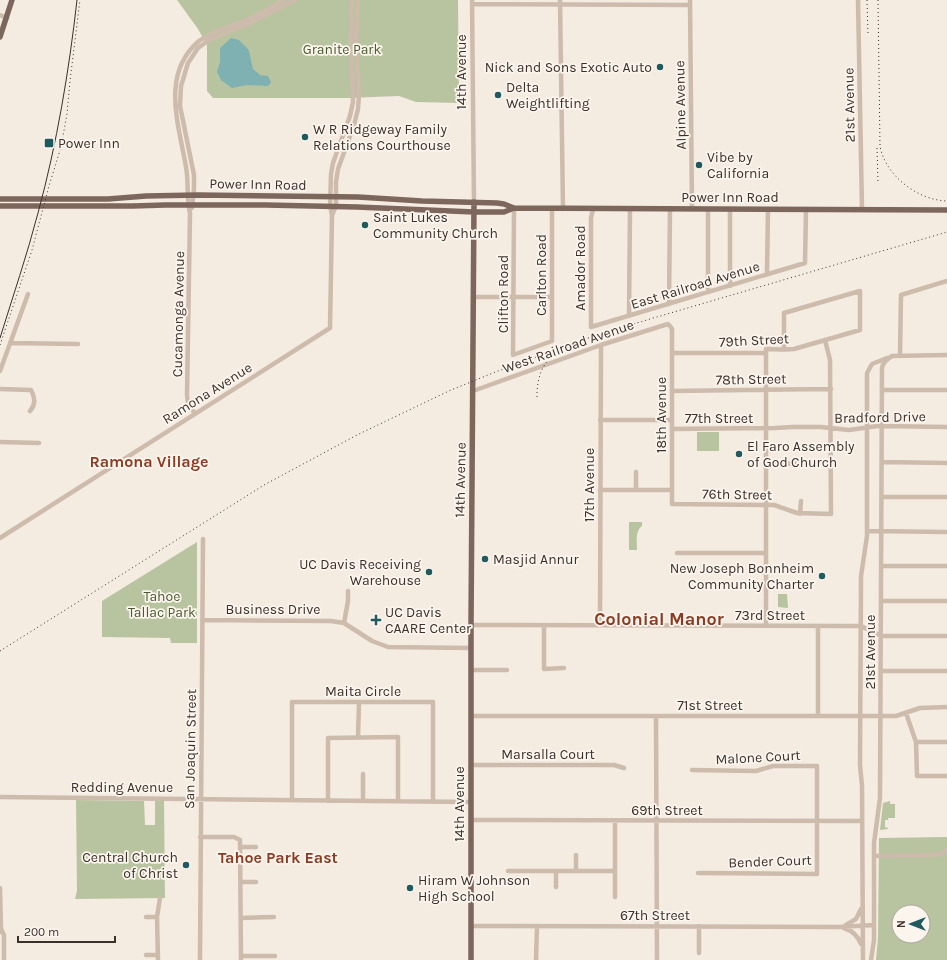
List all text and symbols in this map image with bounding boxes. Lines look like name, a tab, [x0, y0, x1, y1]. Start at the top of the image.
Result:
street label: 14th Avenue	[453, 34, 470, 110]
park label: Granite Park	[303, 41, 381, 58]
place label: Nick and Sons Exotic Auto	[485, 59, 652, 76]
street label: Alpine Avenue	[671, 60, 690, 150]
marker: Nick and Sons Exotic Auto	[655, 62, 665, 72]
street label: 21st Avenue	[840, 67, 859, 143]
place label: Delta Weightlifting	[506, 79, 590, 112]
marker: Delta Weightlifting	[493, 90, 503, 100]
place label: W R Ridgeway Family Relations Courthouse	[313, 121, 451, 154]
marker: W R Ridgeway Family Relations Courthouse	[300, 132, 310, 142]
place label: Power Inn	[58, 135, 120, 152]
marker: Power Inn	[43, 137, 55, 149]
place label: Vibe by California	[707, 149, 769, 182]
marker: Vibe by California	[694, 160, 704, 170]
street label: Power Inn Road	[209, 175, 307, 194]
street label: Power Inn Road	[681, 189, 779, 206]
place label: Saint Lukes Community Church	[373, 209, 498, 242]
marker: Saint Lukes Community Church	[360, 220, 370, 230]
street label: Amador Road	[572, 225, 589, 311]
street label: Carlton Road	[533, 234, 550, 316]
street label: Cucamonga Avenue	[169, 251, 188, 377]
street label: Clifton Road	[495, 255, 512, 333]
street label: East Railroad Avenue	[629, 258, 762, 313]
street label: West Railroad Avenue	[500, 316, 636, 377]
street label: 79th Street	[719, 330, 790, 351]
street label: Ramona Avenue	[159, 359, 255, 428]
street label: 78th Street	[716, 370, 786, 389]
street label: 18th Avenue	[653, 377, 670, 453]
street label: Bradford Drive	[834, 408, 926, 427]
street label: 77th Street	[685, 410, 753, 427]
place label: El Faro Assembly of God Church	[747, 438, 855, 471]
street label: 14th Avenue	[451, 442, 470, 518]
street label: 17th Avenue	[581, 448, 598, 522]
marker: El Faro Assembly of God Church	[734, 449, 744, 459]
district label: Ramona Village	[89, 452, 209, 471]
street label: 76th Street	[702, 485, 772, 504]
place label: Masjid Annur	[493, 551, 580, 568]
marker: Masjid Annur	[480, 554, 490, 564]
place label: UC Davis Receiving Warehouse	[299, 556, 421, 589]
place label: New Joseph Bonnheim Community Charter	[670, 560, 815, 593]
marker: UC Davis Receiving Warehouse	[424, 567, 434, 577]
marker: New Joseph Bonnheim Community Charter	[817, 571, 827, 581]
park label: Tahoe Tallac Park	[128, 588, 196, 621]
street label: Business Drive	[225, 601, 321, 618]
place label: UC Davis CAARE Center	[385, 604, 472, 637]
street label: 73rd Street	[735, 607, 805, 624]
district label: Colonial Manor	[594, 608, 724, 630]
marker: UC Davis CAARE Center	[370, 614, 382, 626]
street label: 21st Avenue	[862, 615, 879, 689]
street label: Maita Circle	[325, 683, 401, 700]
street label: San Joaquin Street	[181, 689, 200, 809]
street label: 71st Street	[677, 697, 743, 714]
street label: Marsalla Court	[501, 746, 595, 763]
street label: Malone Court	[715, 747, 801, 768]
street label: 14th Avenue	[451, 766, 468, 842]
street label: Redding Avenue	[71, 779, 173, 796]
street label: 69th Street	[631, 802, 703, 819]
district label: Tahoe Park East	[218, 848, 338, 867]
place label: Central Church of Christ	[82, 849, 178, 882]
street label: Bender Court	[728, 852, 812, 871]
marker: Central Church of Christ	[181, 860, 191, 870]
place label: Hiram W Johnson High School	[418, 872, 530, 905]
marker: Hiram W Johnson High School	[405, 883, 415, 893]
north arrow	[891, 904, 931, 944]
street label: 67th Street	[620, 907, 690, 924]
scale bar	[18, 918, 115, 944]
text: N	[895, 920, 908, 928]
text: 200 m	[24, 925, 59, 939]

